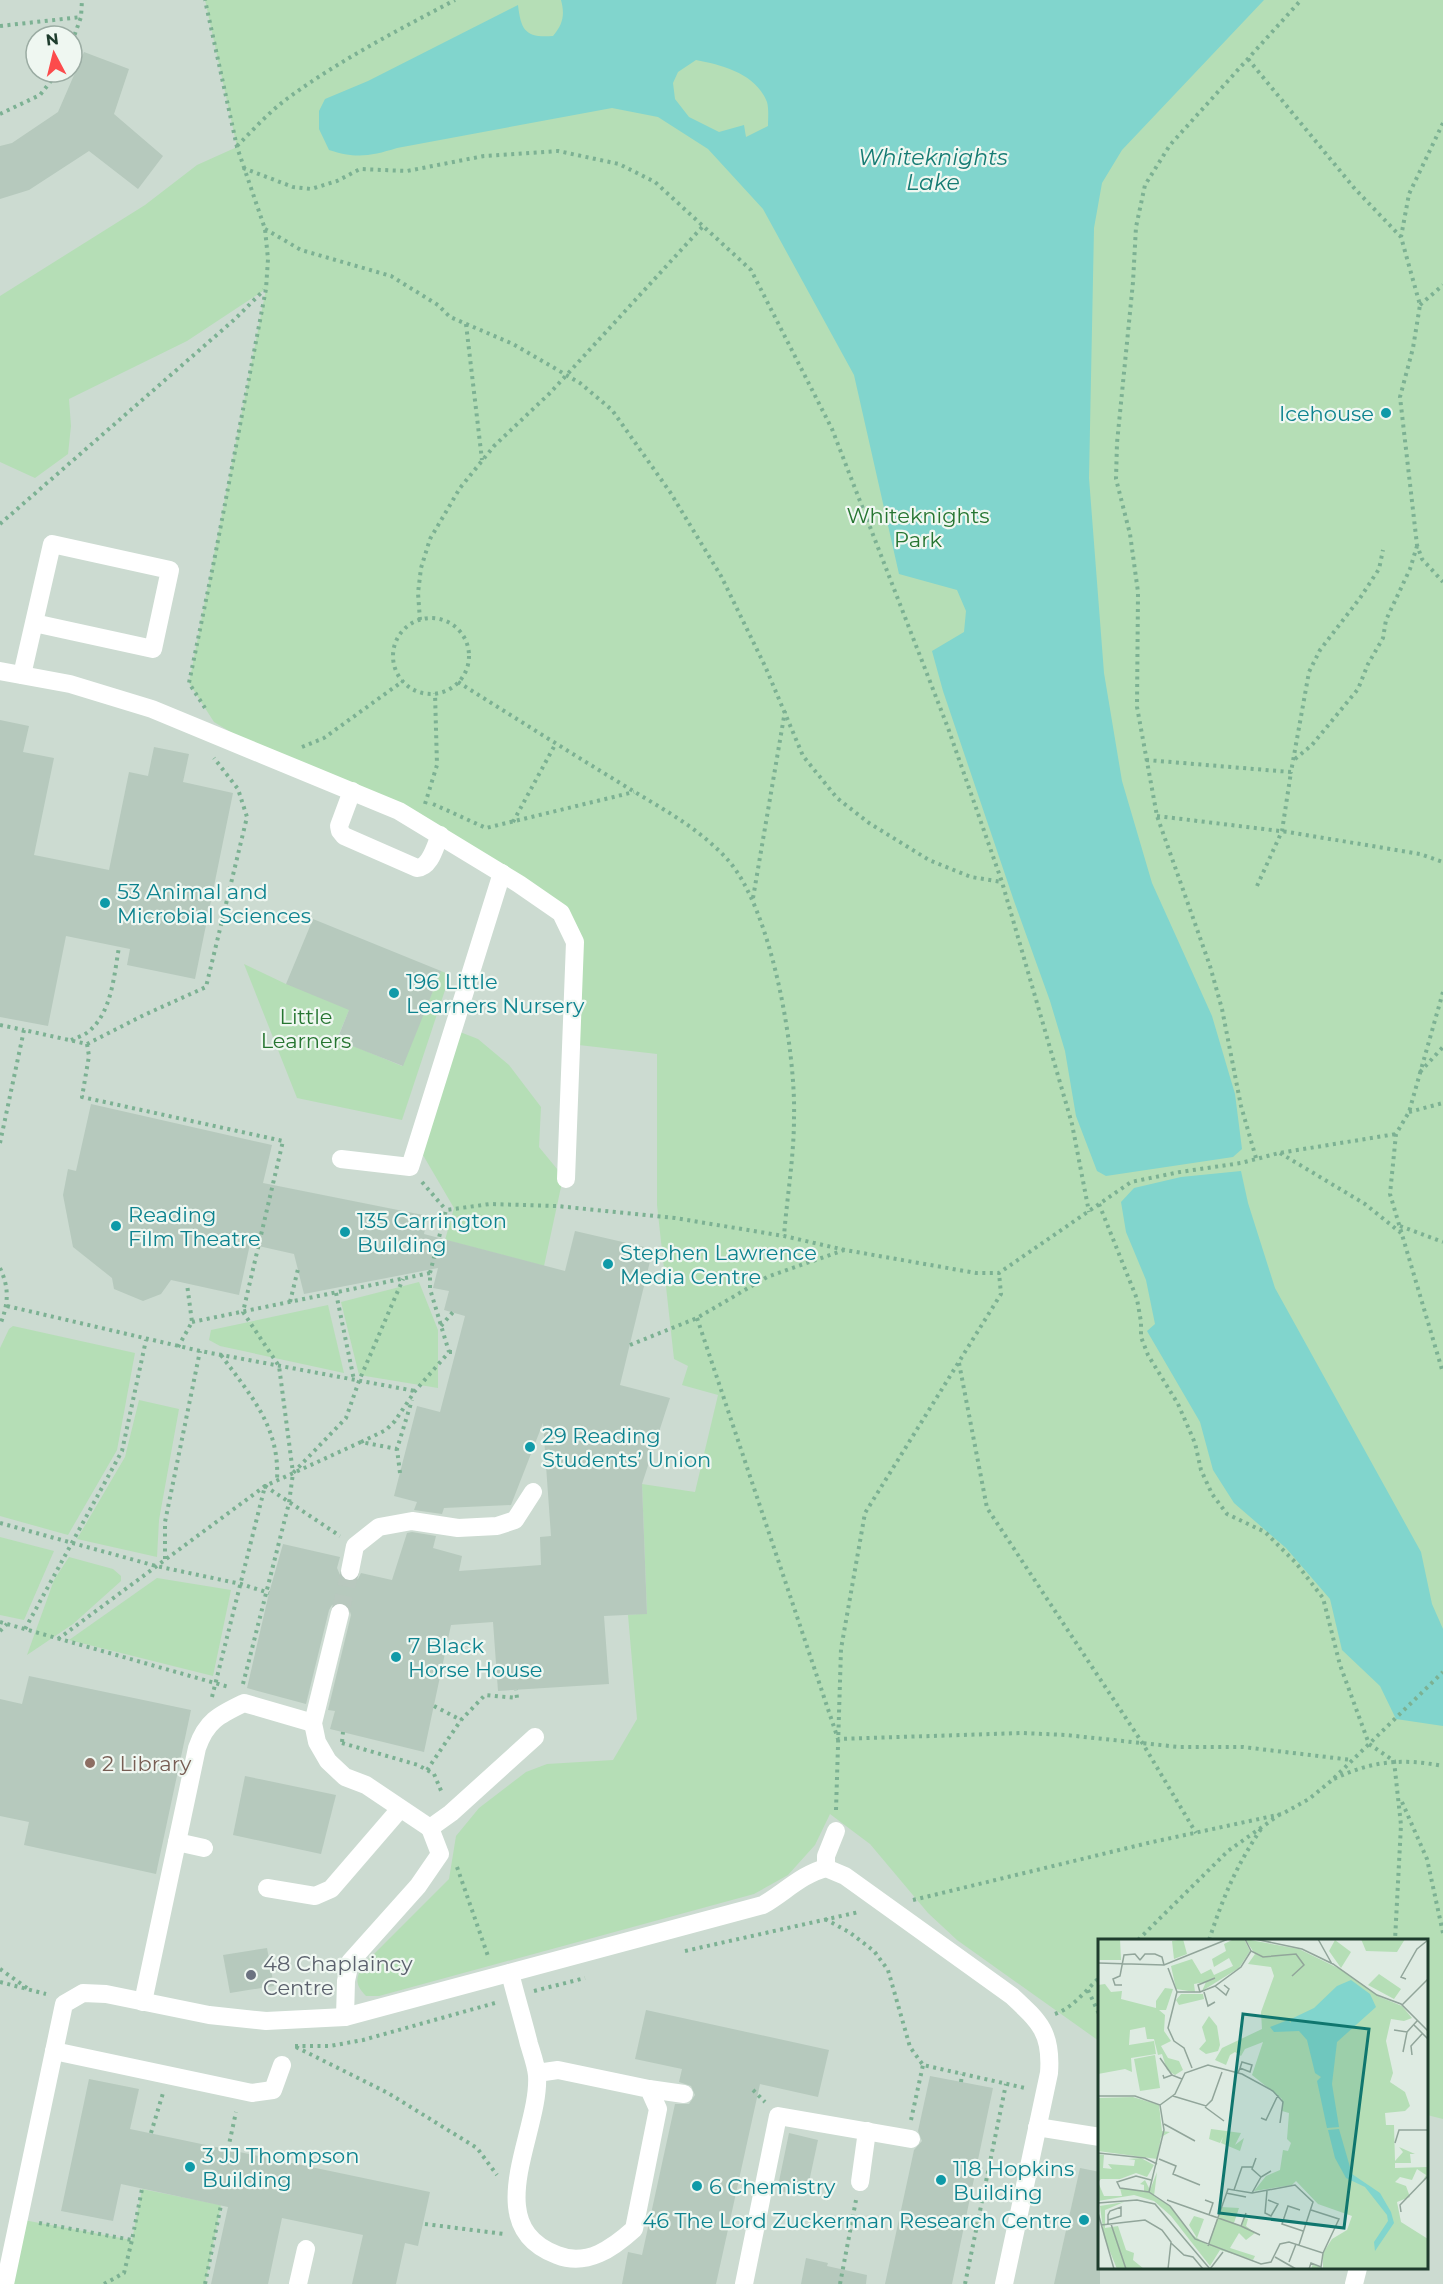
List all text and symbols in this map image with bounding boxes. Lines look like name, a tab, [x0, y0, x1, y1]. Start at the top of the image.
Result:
north arrow	[24, 24, 84, 84]
text: N	[45, 29, 60, 50]
water label: Whiteknights Lake	[858, 144, 1008, 196]
place label: Icehouse	[1279, 401, 1374, 426]
marker: Icehouse	[1379, 406, 1393, 420]
park label: Whiteknights Park	[846, 503, 990, 552]
place label: 53 Animal and Microbial Sciences	[117, 879, 311, 928]
marker: 53 Animal and Microbial Sciences	[98, 896, 112, 910]
place label: 196 Little Learners Nursery	[406, 969, 585, 1018]
marker: 196 Little Learners Nursery	[387, 986, 401, 1000]
park label: Little Learners	[261, 1004, 351, 1053]
place label: Reading Film Theatre	[128, 1202, 261, 1251]
place label: 135 Carrington Building	[357, 1208, 507, 1257]
marker: Reading Film Theatre	[109, 1219, 123, 1233]
marker: 135 Carrington Building	[338, 1225, 352, 1239]
place label: Stephen Lawrence Media Centre	[620, 1240, 817, 1289]
marker: Stephen Lawrence Media Centre	[601, 1257, 615, 1271]
place label: 29 Reading Students’ Union	[542, 1423, 711, 1472]
marker: 29 Reading Students’ Union	[523, 1440, 537, 1454]
place label: 7 Black Horse House	[408, 1633, 542, 1682]
marker: 7 Black Horse House	[389, 1650, 403, 1664]
place label: 2 Library	[102, 1751, 192, 1776]
marker: 2 Library	[83, 1756, 97, 1770]
inset map	[1098, 1939, 1428, 2269]
place label: 48 Chaplaincy Centre	[263, 1951, 413, 2000]
marker: 48 Chaplaincy Centre	[244, 1968, 258, 1982]
place label: 3 JJ Thompson Building	[202, 2143, 359, 2192]
place label: 118 Hopkins Building	[953, 2156, 1074, 2205]
marker: 3 JJ Thompson Building	[183, 2160, 197, 2174]
marker: 118 Hopkins Building	[934, 2173, 948, 2187]
place label: 6 Chemistry	[709, 2174, 836, 2199]
marker: 6 Chemistry	[690, 2179, 704, 2193]
place label: 46 The Lord Zuckerman Research Centre	[642, 2208, 1072, 2233]
marker: 46 The Lord Zuckerman Research Centre	[1077, 2213, 1091, 2227]

